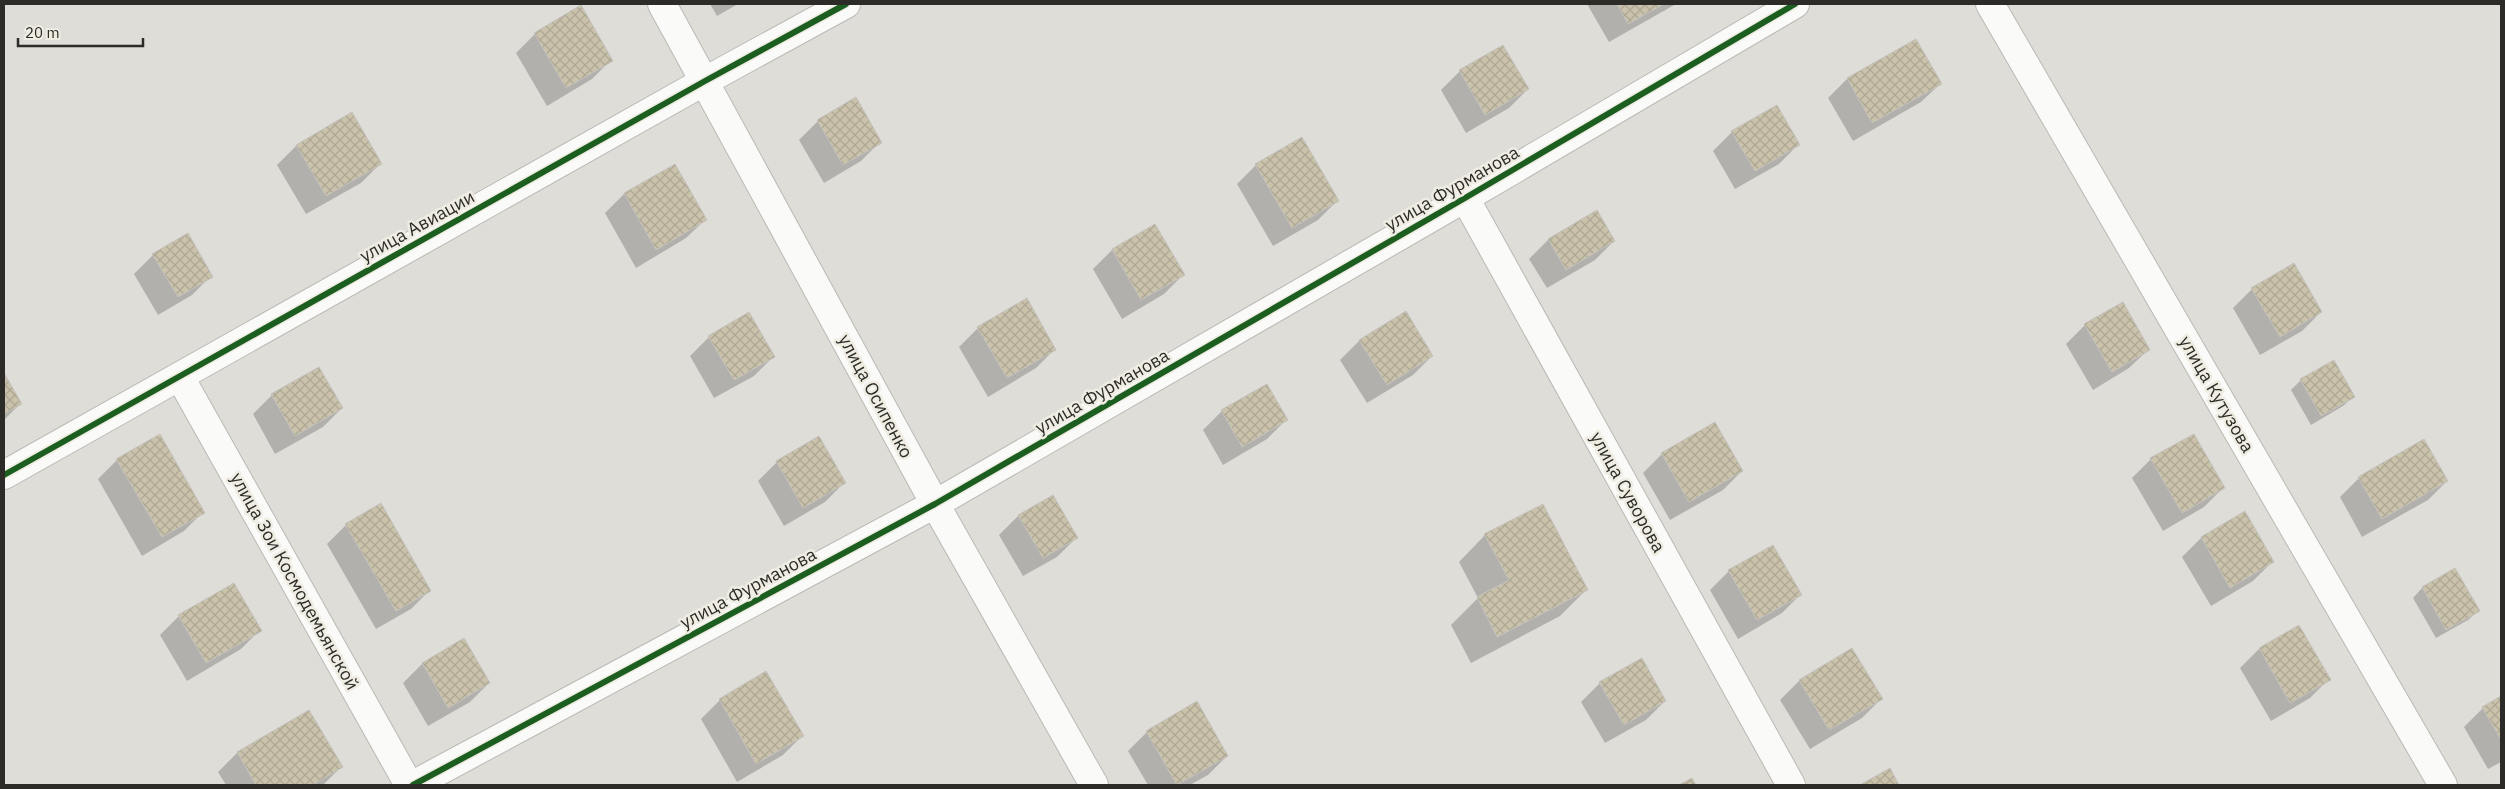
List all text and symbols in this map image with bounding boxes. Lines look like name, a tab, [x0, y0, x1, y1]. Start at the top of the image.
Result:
scale bar	[18, 15, 142, 47]
text: 20 m	[25, 23, 60, 42]
street label: улица Фурманова	[1381, 140, 1524, 236]
street label: улица Авиации	[356, 185, 478, 267]
street label: улица Осипенко	[834, 330, 918, 462]
street label: улица Кутузова	[2174, 332, 2260, 457]
street label: улица Фурманова	[1031, 343, 1174, 439]
street label: улица Суворова	[1585, 428, 1671, 557]
street label: улица Зои Космодемьянской	[226, 468, 364, 694]
street label: улица Фурманова	[676, 542, 820, 634]

